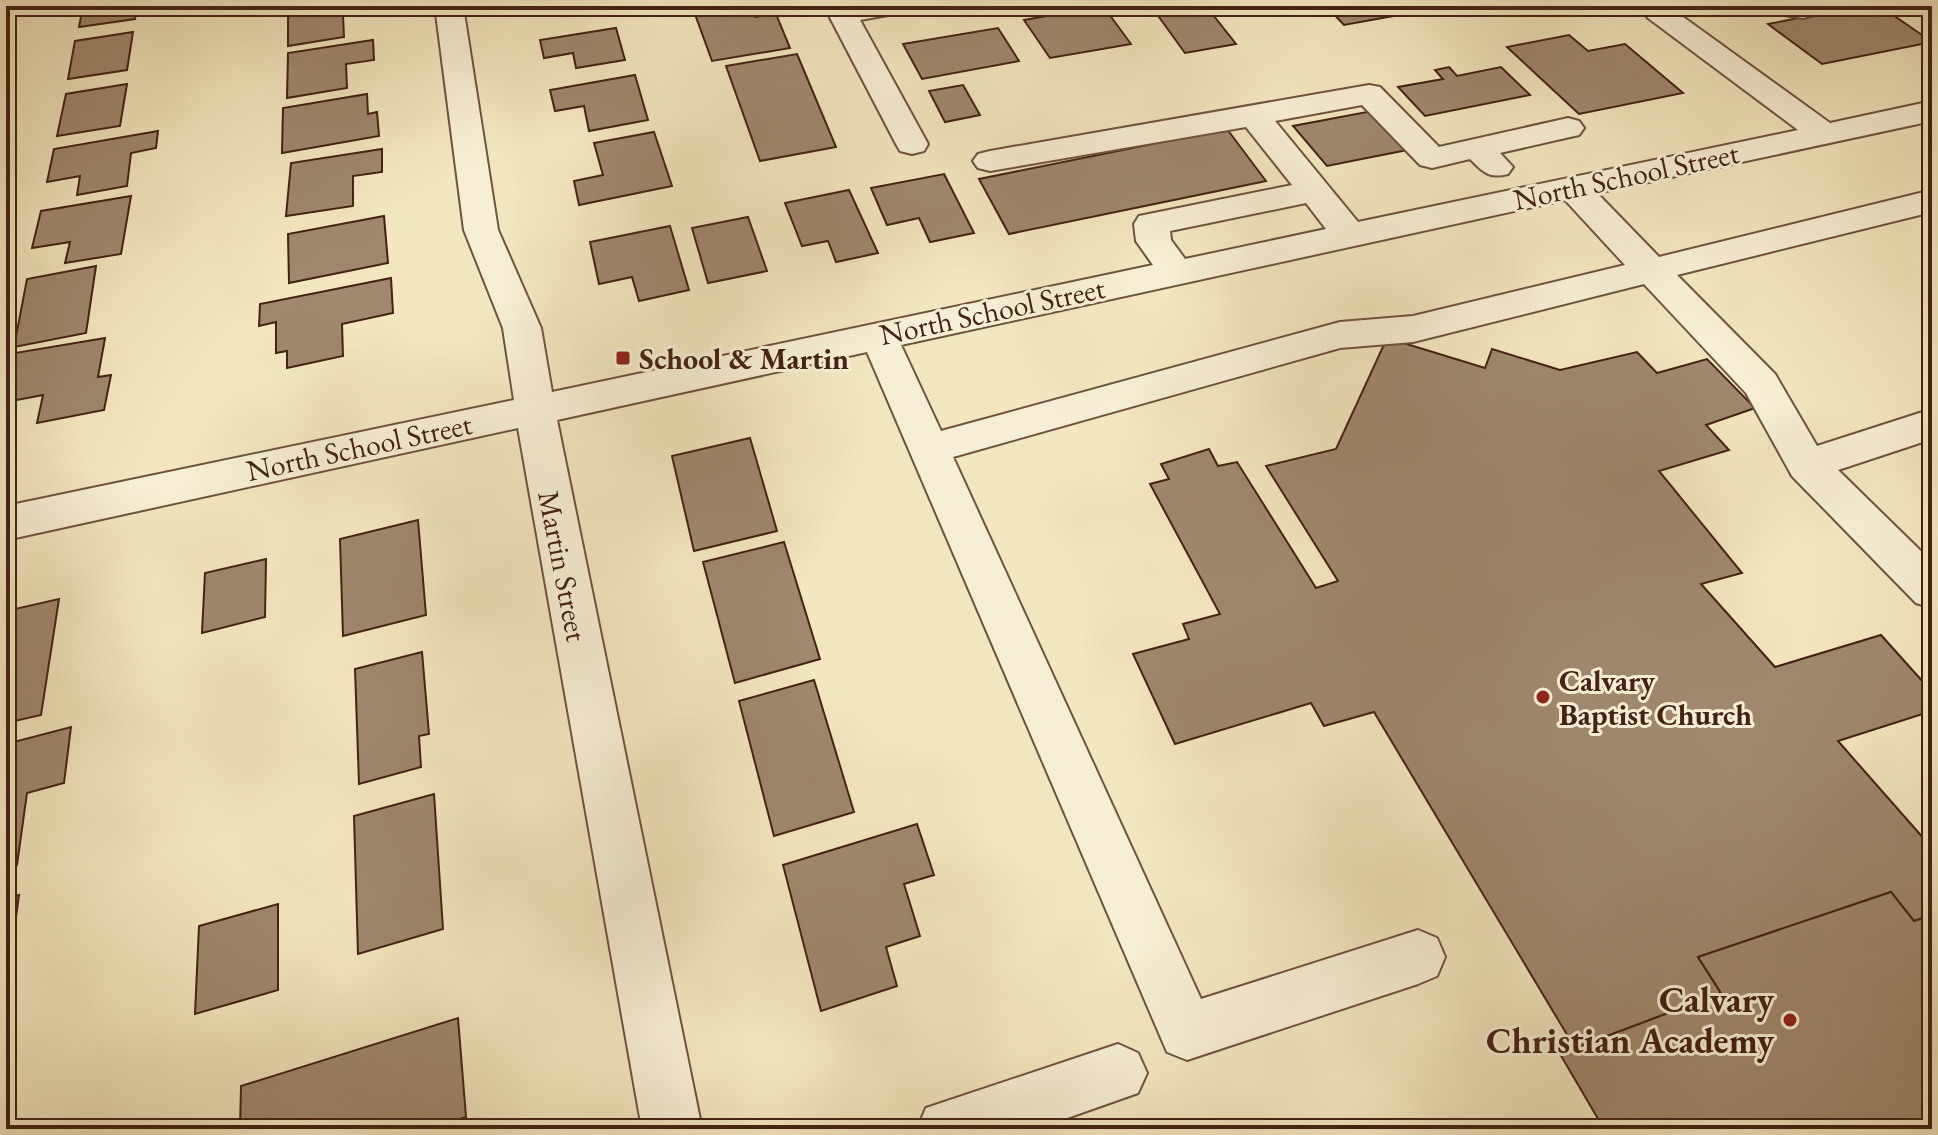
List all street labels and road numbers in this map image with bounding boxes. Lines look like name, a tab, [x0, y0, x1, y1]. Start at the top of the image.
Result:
street label: North School Street	[1510, 133, 1743, 219]
street label: North School Street	[876, 268, 1109, 354]
street label: North School Street	[243, 404, 476, 490]
street label: Martin Street	[529, 487, 597, 645]

